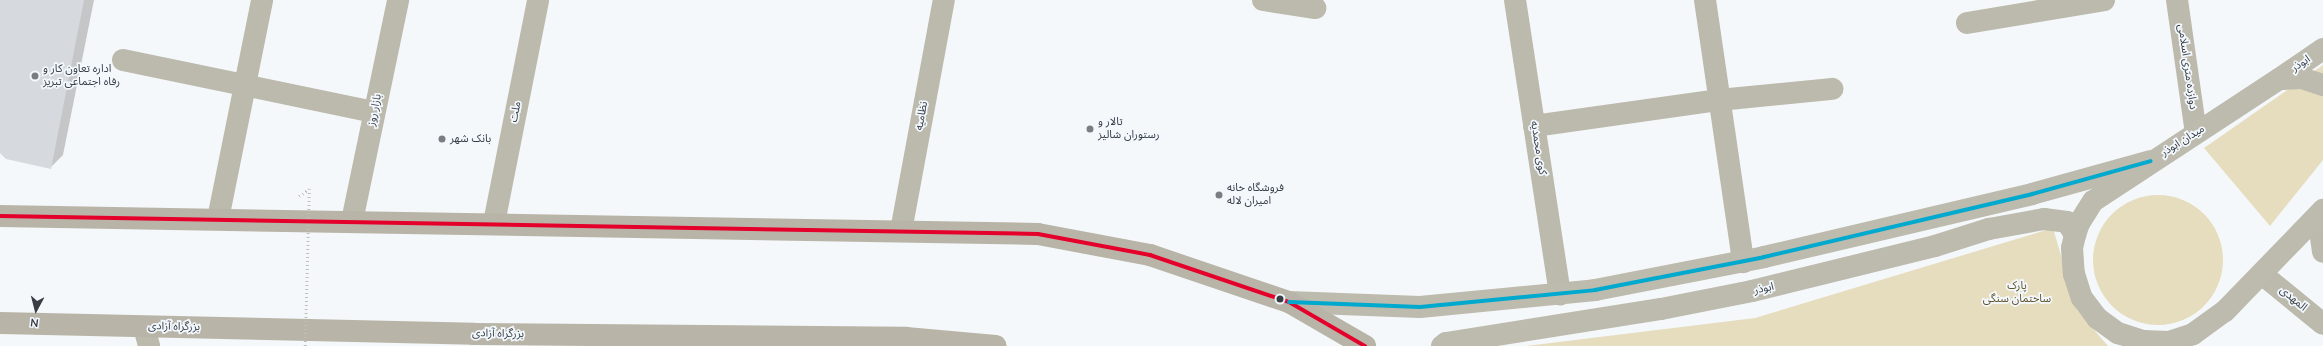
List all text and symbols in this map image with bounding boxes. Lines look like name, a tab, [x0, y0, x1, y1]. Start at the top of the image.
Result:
street label: دوازده متری اسلامی	[2174, 23, 2200, 111]
street label: ابوذر	[2289, 53, 2313, 75]
place label: اداره تعاون کار و رفاه اجتماعی تبریز	[43, 63, 120, 89]
marker: اداره تعاون کار و رفاه اجتماعی تبریز	[30, 71, 40, 81]
street label: بازار روز	[365, 93, 385, 127]
street label: ملت	[508, 100, 524, 124]
street label: نظامیه	[913, 100, 931, 132]
place label: تالار و رستوران شالیز	[1098, 116, 1160, 142]
street label: کوی محمدیه	[1527, 120, 1549, 176]
street label: میدان ابوذر	[2159, 122, 2207, 160]
marker: تالار و رستوران شالیز	[1085, 124, 1095, 134]
place label: بانک شهر	[450, 132, 491, 146]
marker: بانک شهر	[437, 134, 447, 144]
place label: فروشگاه خانه امیران لاله	[1227, 182, 1284, 208]
marker: فروشگاه خانه امیران لاله	[1214, 190, 1224, 200]
street label: ابوذر	[1753, 280, 1775, 298]
park label: پارک ساختمان سنگی	[1983, 280, 2051, 306]
street label: المهدی	[2277, 284, 2309, 314]
north arrow	[16, 290, 56, 330]
unlabelled marker	[1275, 294, 1285, 304]
text: N	[29, 314, 39, 330]
street label: بزرگراه آزادی	[148, 320, 200, 334]
street label: بزرگراه آزادی	[472, 327, 524, 341]

